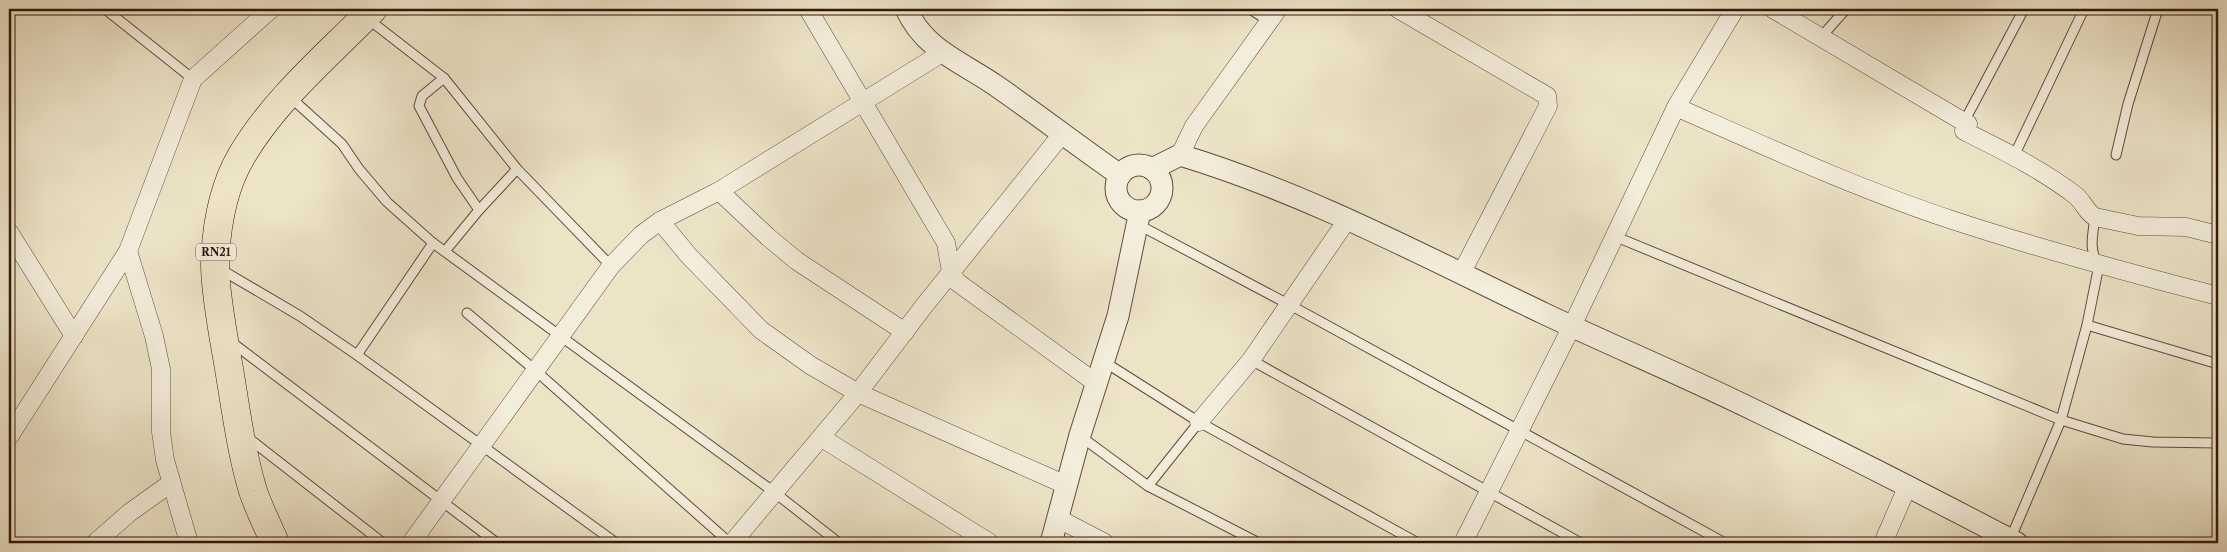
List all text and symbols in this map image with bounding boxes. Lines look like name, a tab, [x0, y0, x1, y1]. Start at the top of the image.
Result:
road number: RN21	[196, 243, 236, 260]

